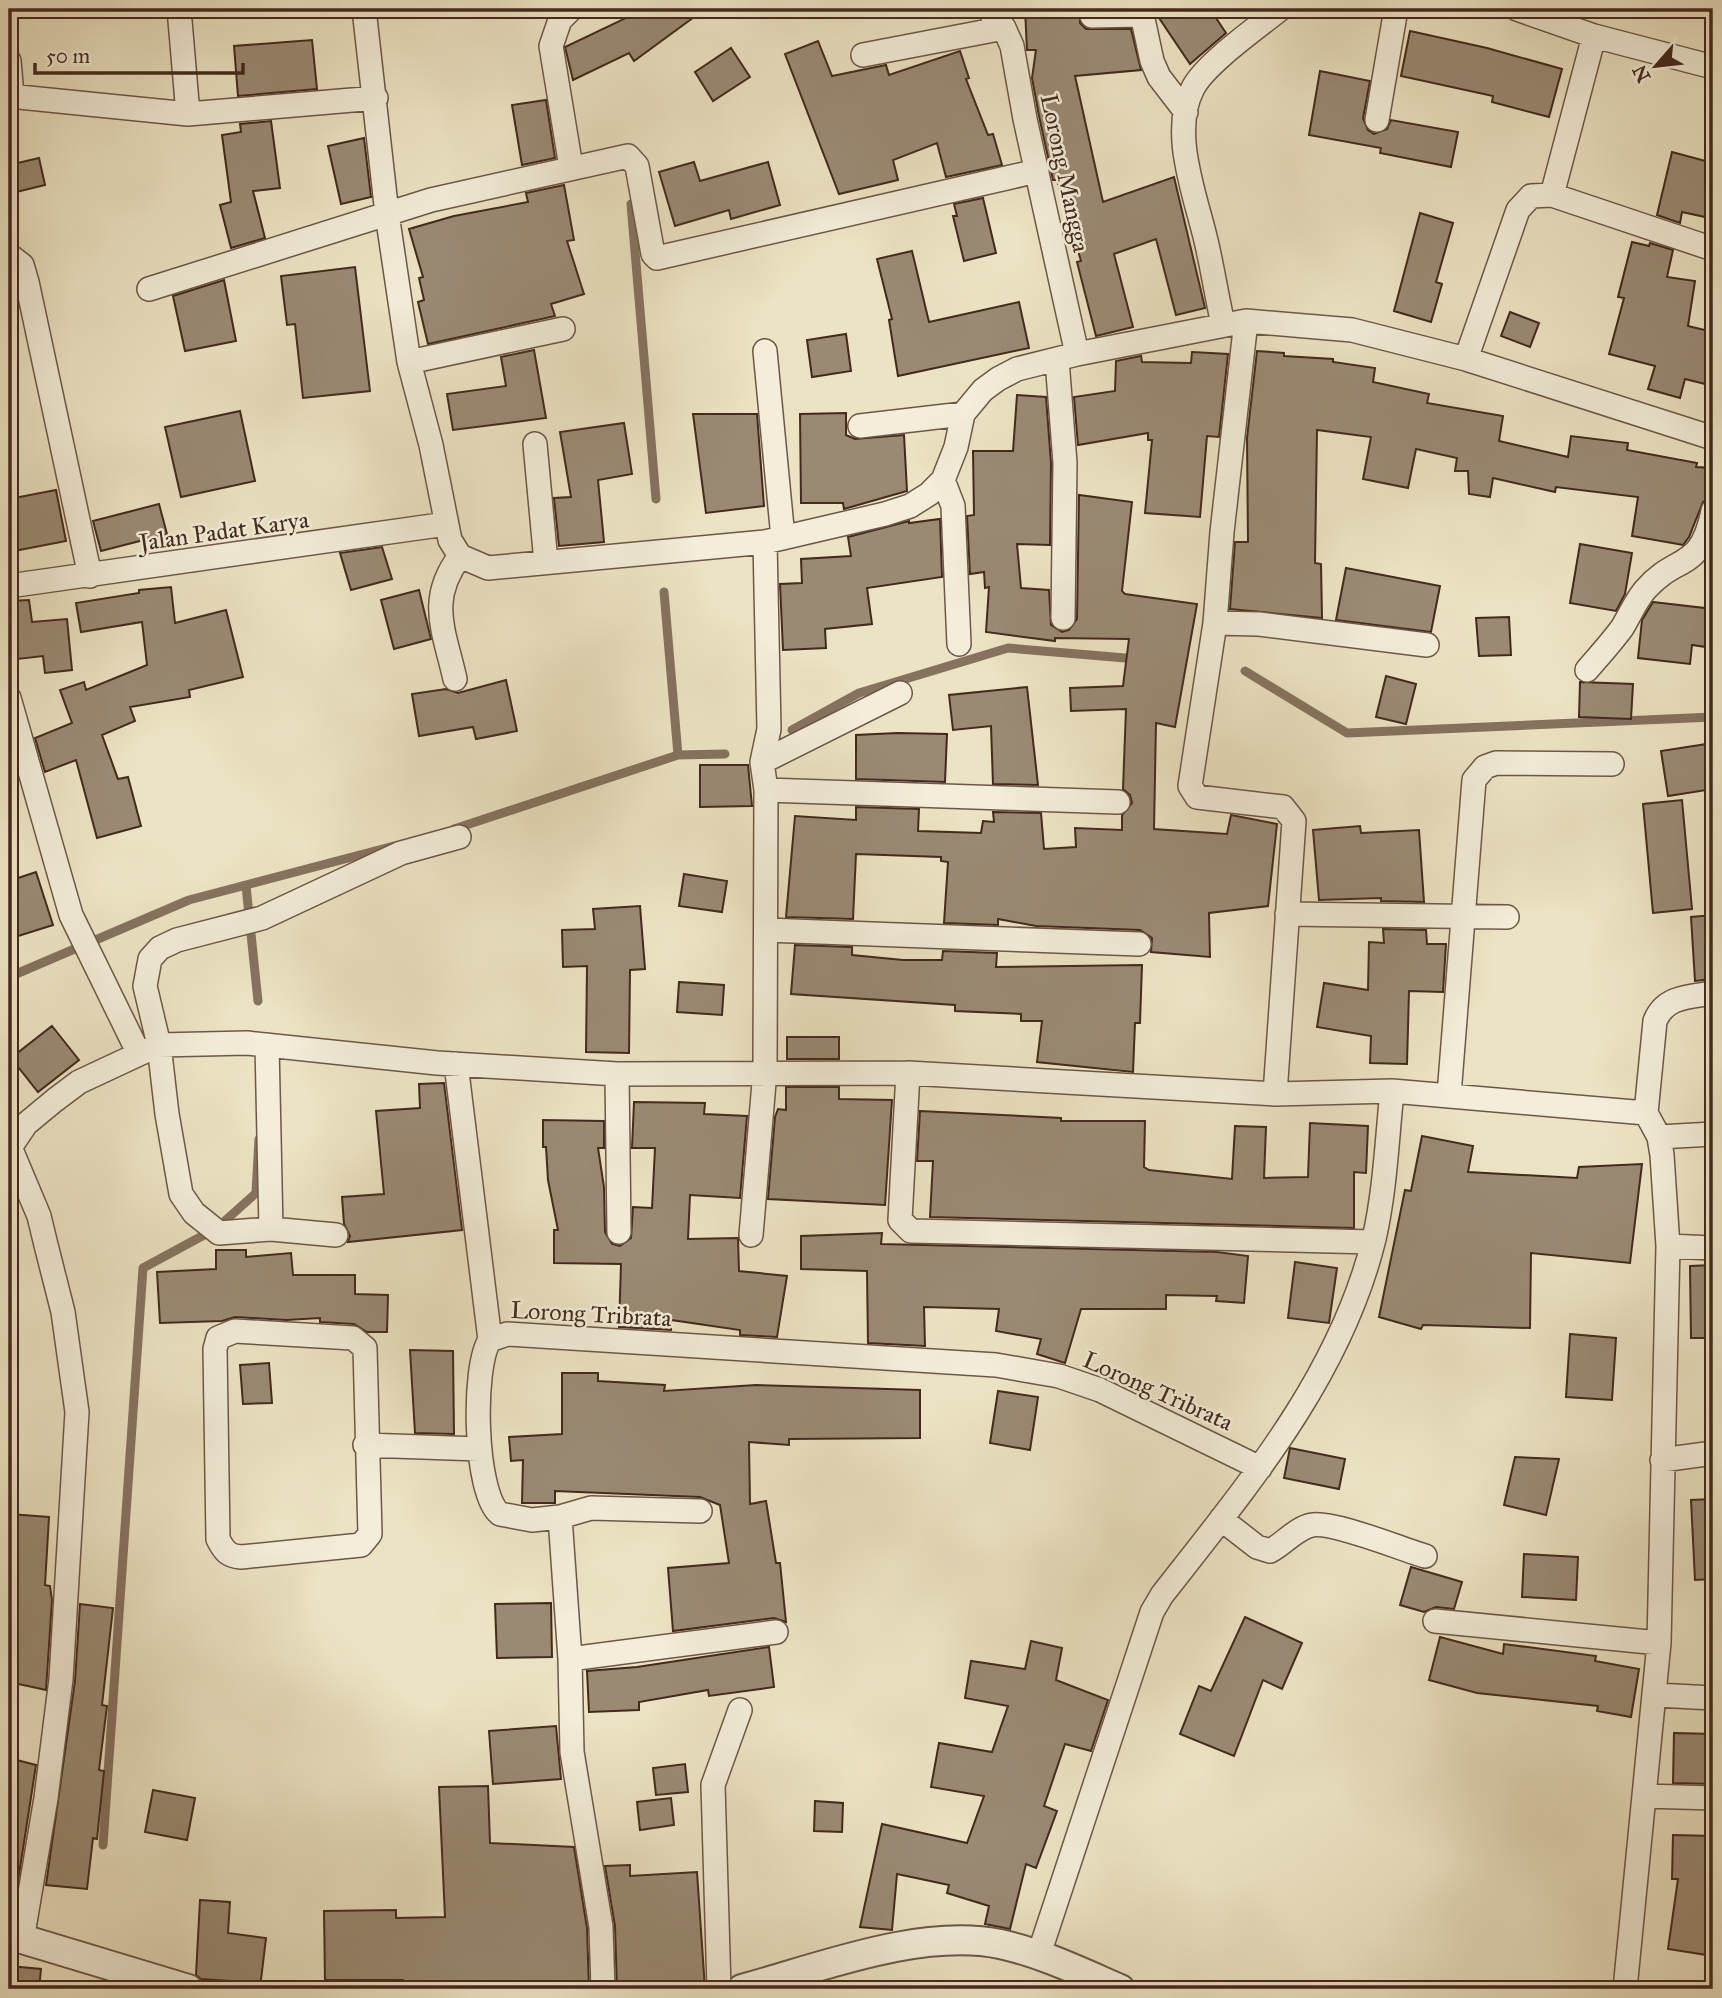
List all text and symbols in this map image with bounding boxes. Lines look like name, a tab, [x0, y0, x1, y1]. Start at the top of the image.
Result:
scale bar	[35, 32, 243, 76]
north arrow	[1620, 32, 1690, 102]
text: 50 m	[46, 43, 91, 69]
text: N	[1627, 61, 1655, 86]
street label: Lorong Mangga	[1034, 91, 1097, 256]
street label: Jalan Padat Karya	[134, 504, 312, 558]
street label: Lorong Tribrata	[510, 1295, 673, 1333]
street label: Lorong Tribrata	[1078, 1345, 1238, 1438]

